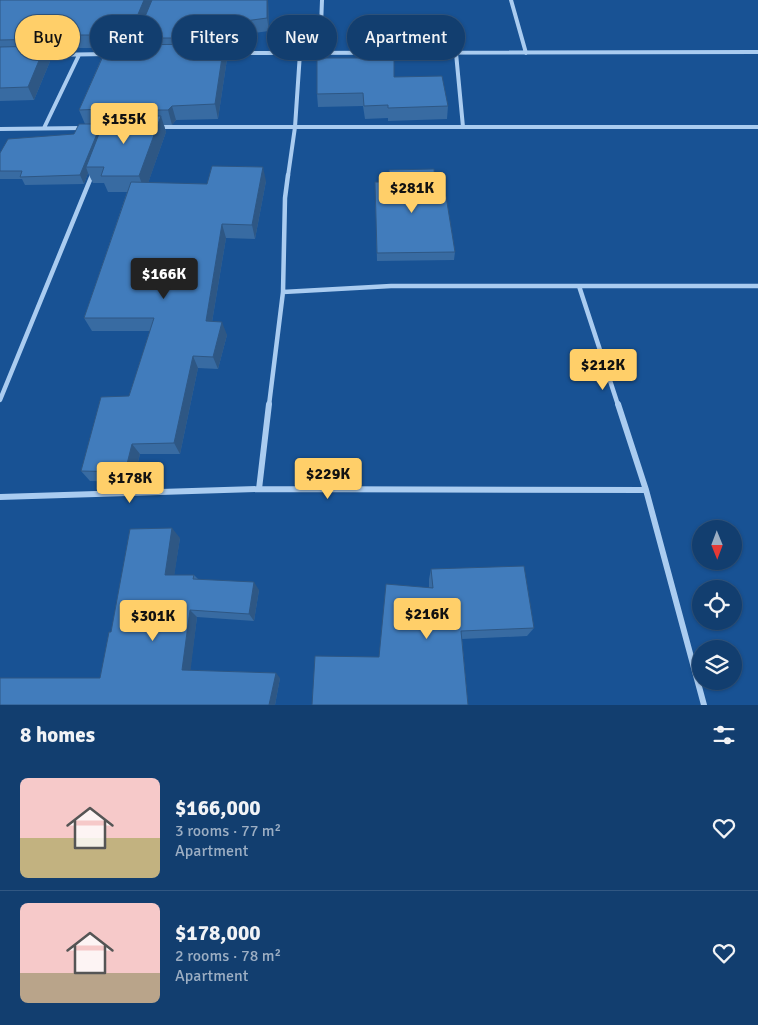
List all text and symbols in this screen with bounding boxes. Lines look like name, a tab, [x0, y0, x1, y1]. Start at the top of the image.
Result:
chip: Buy	[15, 15, 80, 60]
chip: Rent	[90, 15, 162, 60]
chip: Filters	[172, 15, 257, 60]
chip: New	[267, 15, 337, 60]
chip: Apartment	[347, 15, 465, 60]
pin: $155K	[89, 102, 159, 145]
text: $155K	[102, 109, 146, 129]
pin: $281K	[377, 172, 447, 214]
text: $281K	[390, 178, 434, 198]
pin: $166K	[129, 258, 199, 300]
text: $166K	[142, 264, 186, 284]
pin: $212K	[568, 348, 638, 391]
text: $212K	[581, 355, 625, 375]
pin: $229K	[293, 458, 363, 500]
pin: $178K	[95, 462, 165, 504]
text: $229K	[306, 464, 350, 484]
text: $178K	[108, 468, 152, 488]
north arrow	[692, 520, 742, 570]
map controls	[692, 520, 742, 690]
button: locate	[692, 580, 742, 630]
pin: $216K	[392, 598, 462, 640]
pin: $301K	[118, 600, 188, 642]
text: $216K	[405, 604, 449, 624]
text: $301K	[131, 606, 175, 626]
button: layers	[692, 640, 742, 690]
icon: filters	[710, 721, 738, 749]
text: 8 homes	[20, 722, 95, 748]
text: $166,000	[175, 795, 261, 821]
icon: home	[60, 798, 120, 858]
icon: heart	[710, 814, 738, 842]
text: 3 rooms · 77 m²	[175, 821, 281, 841]
text: Apartment	[175, 841, 248, 861]
text: $178,000	[175, 920, 261, 946]
icon: home	[60, 923, 120, 983]
icon: heart	[710, 939, 738, 967]
text: 2 rooms · 78 m²	[175, 946, 281, 966]
text: Apartment	[175, 966, 248, 986]

